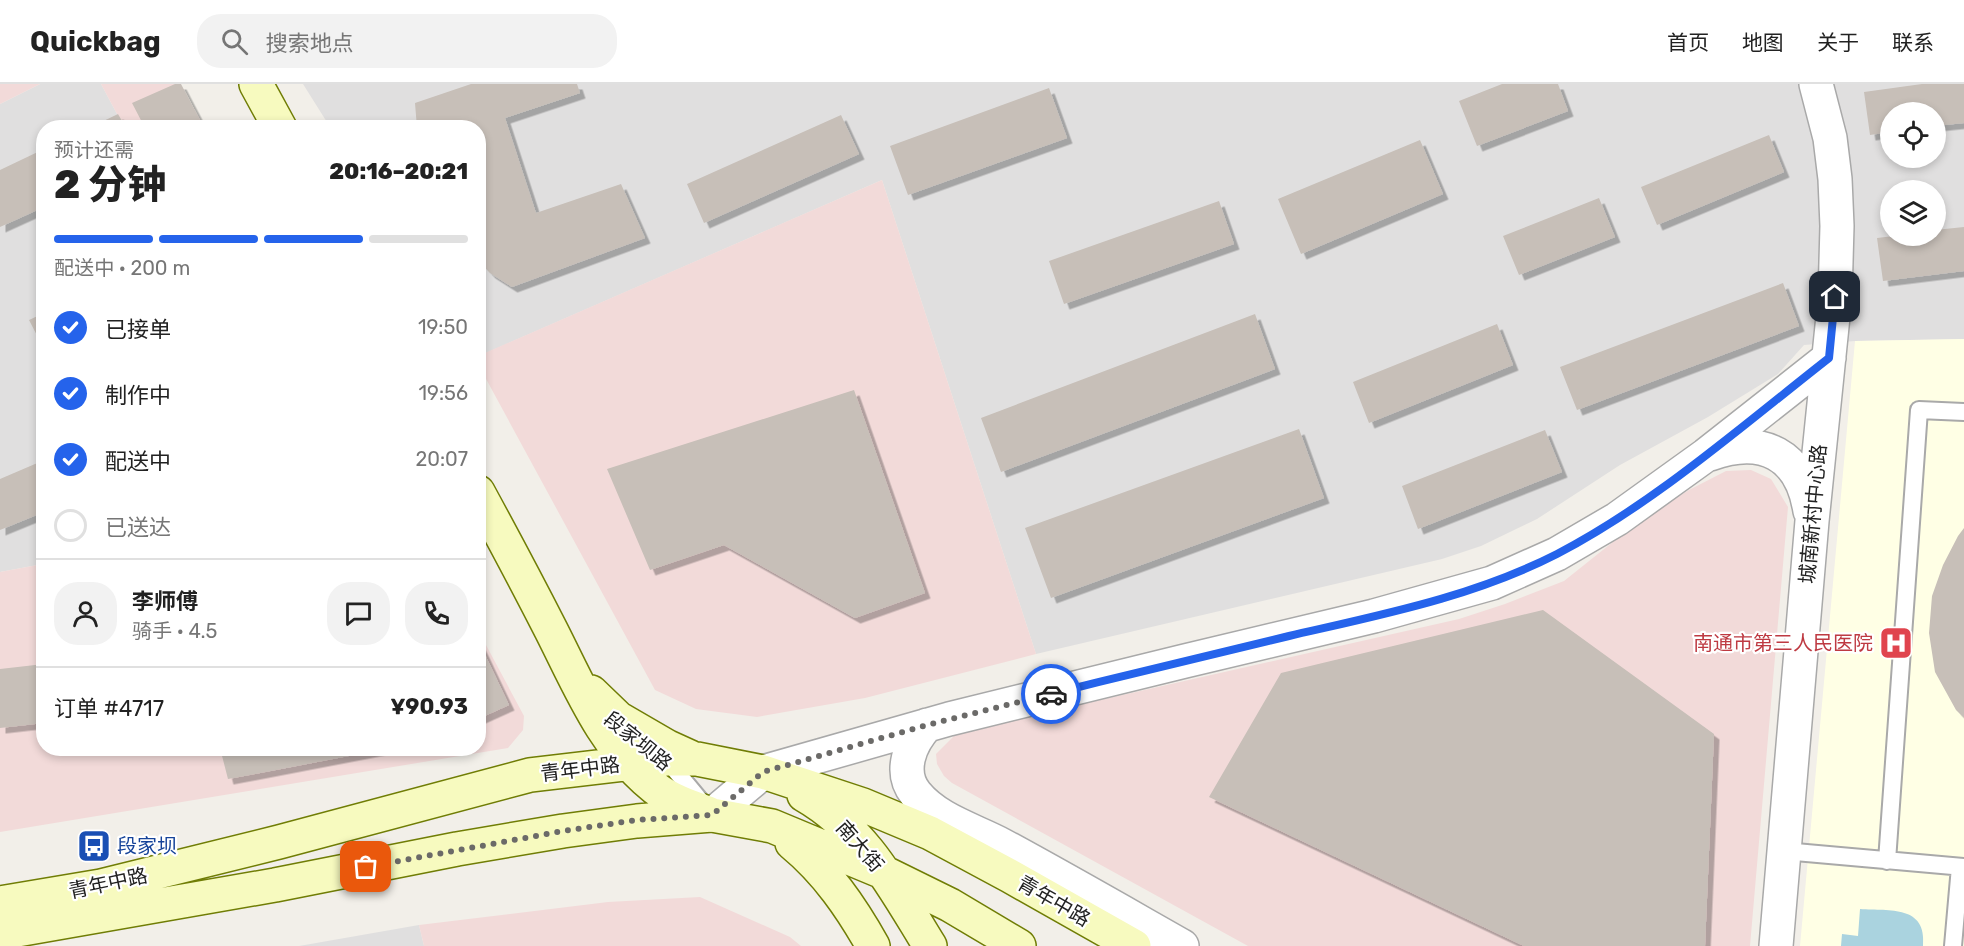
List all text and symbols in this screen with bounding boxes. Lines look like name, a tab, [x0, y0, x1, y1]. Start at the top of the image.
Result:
search box	[197, 14, 617, 68]
text: Quickbag	[30, 25, 161, 58]
icon: search	[218, 25, 251, 58]
text: 搜索地点	[266, 30, 354, 57]
text: 首页	[1667, 30, 1709, 55]
text: 地图	[1742, 30, 1784, 55]
text: 关于	[1817, 30, 1859, 55]
text: 联系	[1892, 30, 1934, 55]
map controls	[1880, 102, 1946, 246]
button: locate	[1880, 102, 1946, 168]
text: 预计还需	[54, 138, 134, 162]
text: 20:16–20:21	[329, 158, 468, 185]
text: 2 分钟	[54, 162, 166, 208]
button: layers	[1880, 180, 1946, 246]
text: 配送中 · 200 m	[54, 256, 190, 280]
pin	[1809, 271, 1860, 322]
icon: home	[1818, 280, 1851, 313]
icon: check	[54, 311, 87, 344]
text: 19:50	[418, 315, 468, 339]
text: 已接单	[105, 316, 171, 343]
icon: check	[54, 377, 87, 410]
text: 19:56	[419, 381, 468, 405]
text: 制作中	[105, 382, 171, 409]
icon: check	[54, 443, 87, 476]
street label: 城南新村中心路	[1795, 443, 1831, 585]
text: 20:07	[415, 447, 468, 471]
text: 配送中	[105, 448, 171, 475]
text: 已送达	[105, 514, 171, 541]
button: person	[54, 582, 117, 645]
button: chat	[327, 582, 390, 645]
button: phone	[405, 582, 468, 645]
text: 李师傅	[132, 588, 198, 615]
text: 骑手 · 4.5	[132, 619, 217, 643]
hospital icon: 南通市第三人民医院	[1878, 625, 1914, 661]
place label: 南通市第三人民医院	[1693, 631, 1873, 655]
courier	[1021, 664, 1081, 724]
icon: car	[1035, 678, 1068, 711]
text: ¥90.93	[390, 693, 468, 720]
text: 订单 #4717	[54, 695, 164, 722]
street label: 段家坝路	[599, 707, 677, 775]
street label: 青年中路	[539, 752, 621, 786]
street label: 南大街	[831, 815, 889, 877]
bus stop icon: 段家坝	[76, 828, 112, 864]
place label: 段家坝	[117, 834, 177, 858]
pin	[340, 841, 391, 892]
icon: bag	[349, 850, 382, 883]
street label: 青年中路	[66, 863, 150, 903]
street label: 青年中路	[1013, 871, 1095, 931]

